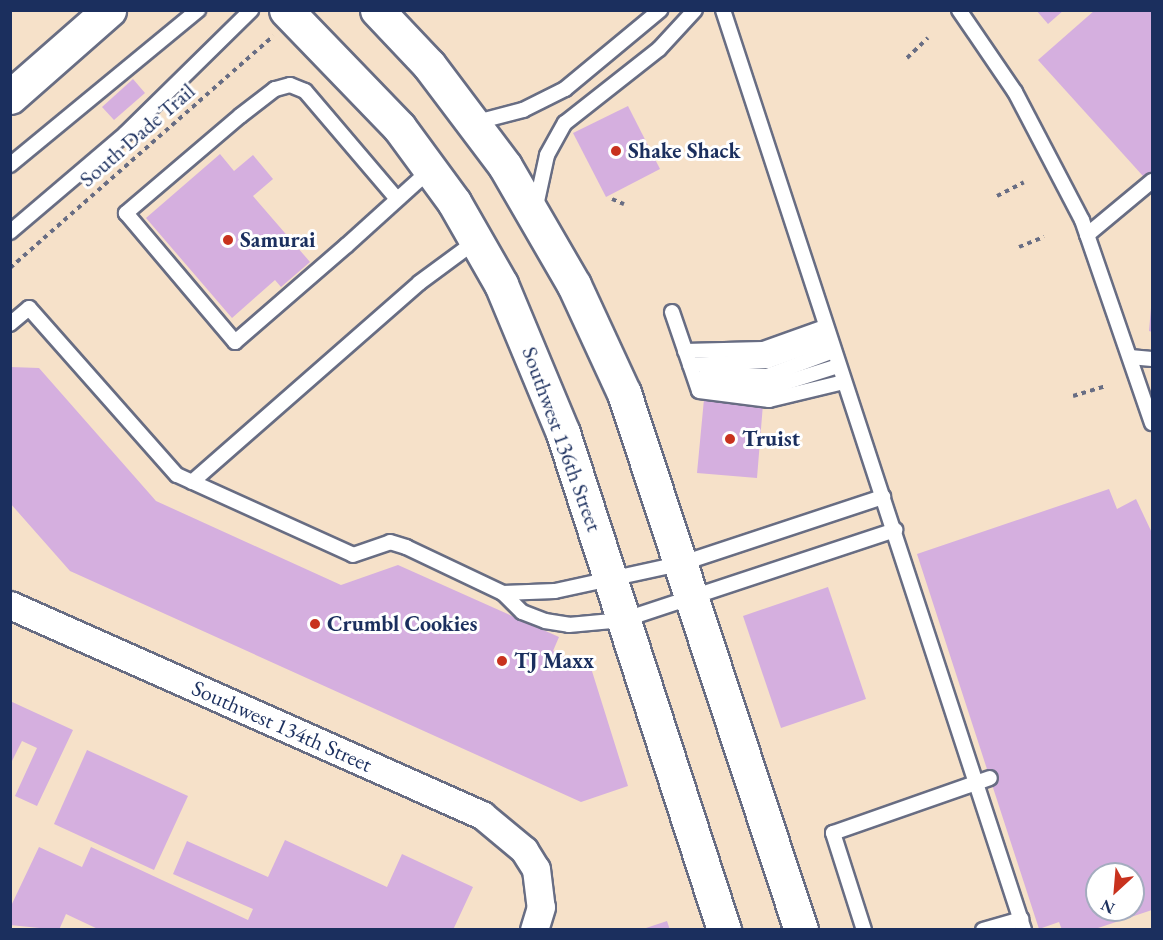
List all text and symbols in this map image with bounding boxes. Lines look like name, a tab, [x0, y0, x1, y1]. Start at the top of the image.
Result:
street label: South Dade Trail	[74, 78, 200, 192]
place label: Shake Shack	[628, 138, 740, 164]
marker: Shake Shack	[609, 144, 623, 158]
place label: Samurai	[240, 227, 316, 253]
marker: Samurai	[221, 233, 235, 247]
street label: Southwest 136th Street	[516, 343, 608, 535]
place label: Truist	[742, 426, 800, 452]
marker: Truist	[723, 432, 737, 446]
place label: Crumbl Cookies	[327, 611, 477, 637]
marker: Crumbl Cookies	[308, 617, 322, 631]
place label: TJ Maxx	[514, 648, 594, 674]
marker: TJ Maxx	[495, 654, 509, 668]
street label: Southwest 134th Street	[188, 674, 376, 778]
north arrow	[1085, 862, 1145, 922]
text: N	[1097, 895, 1118, 919]

